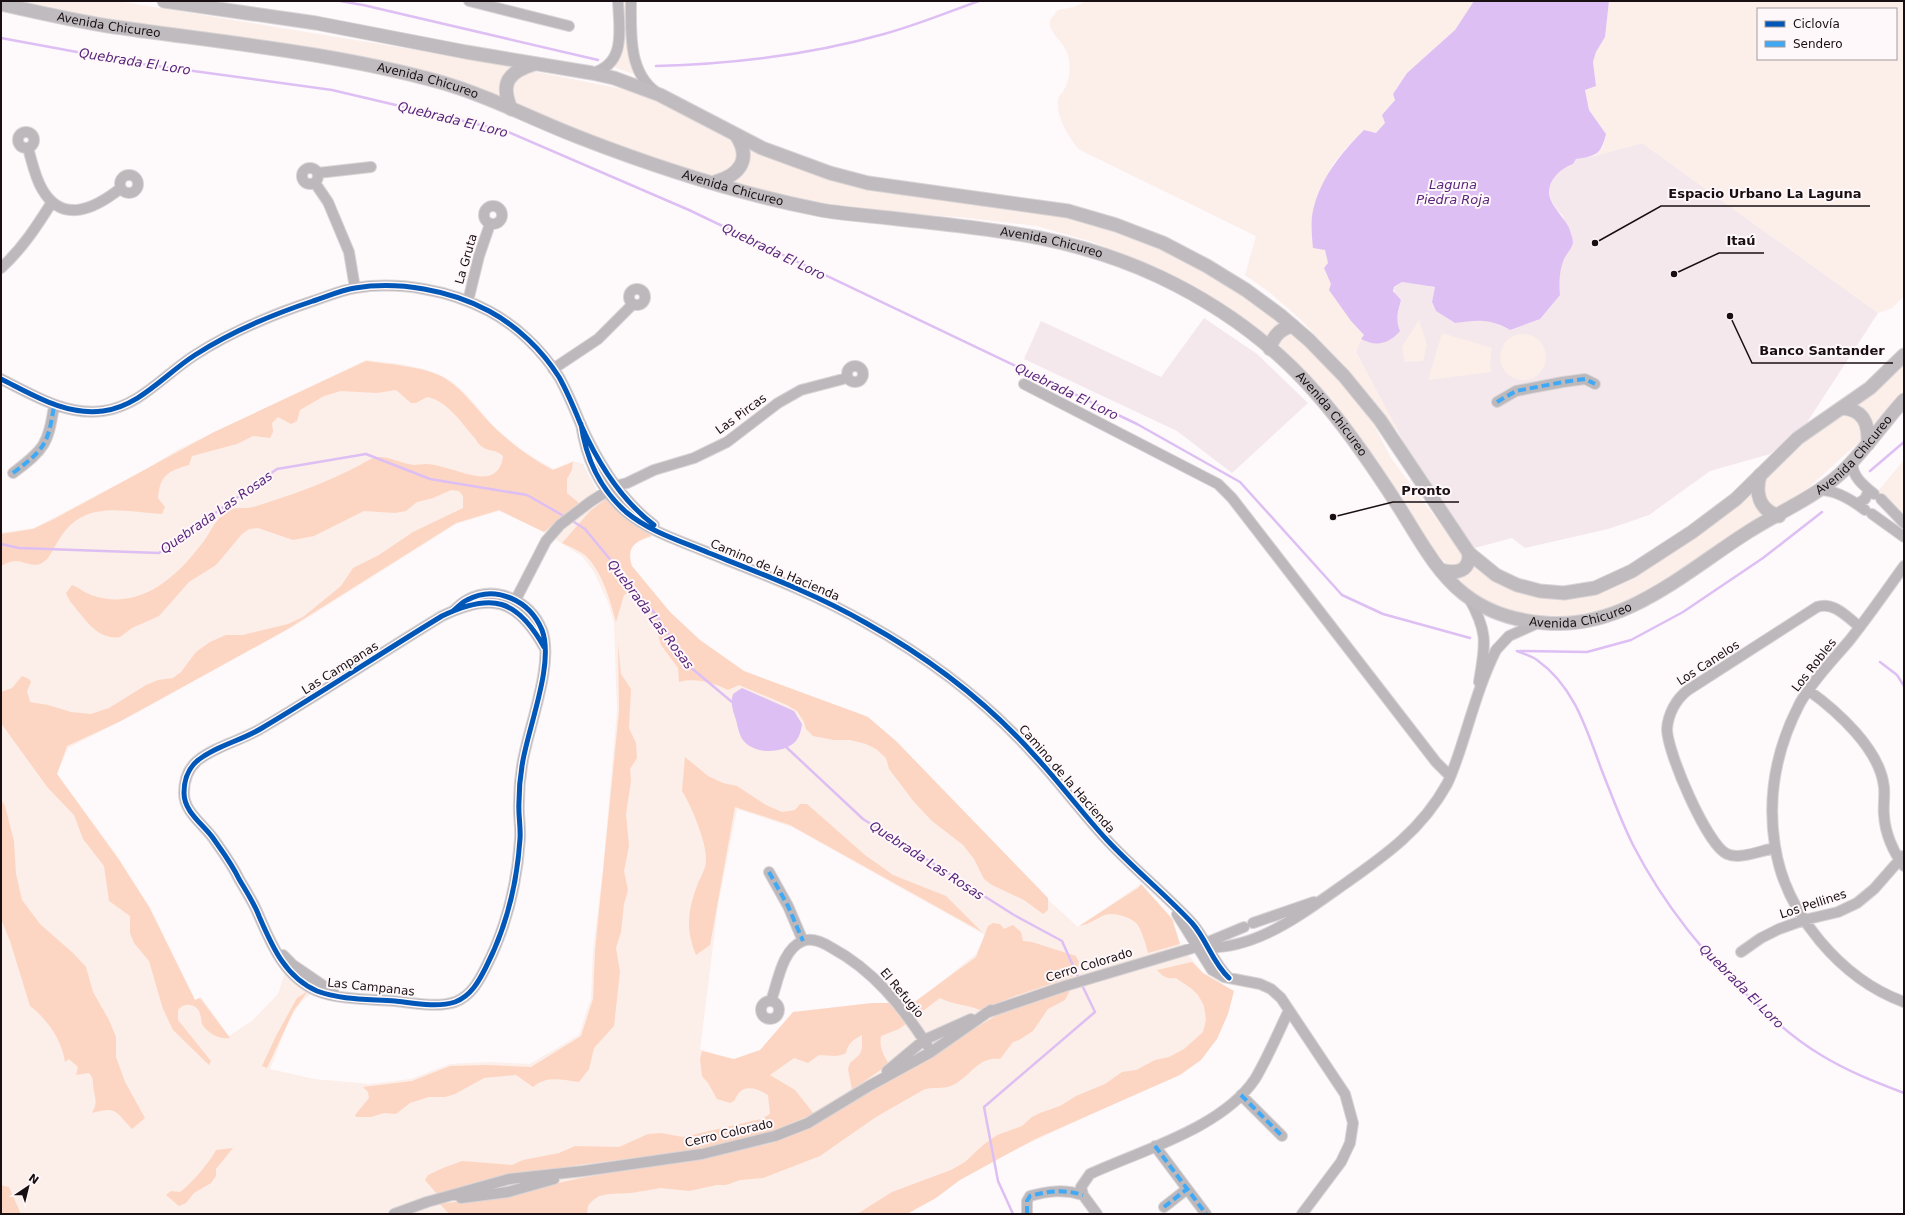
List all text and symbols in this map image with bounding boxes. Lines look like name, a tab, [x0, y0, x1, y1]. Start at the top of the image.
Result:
legend	[1757, 8, 1897, 60]
street label: Avenida Chicureo	[56, 10, 161, 40]
text: Ciclovía	[1793, 17, 1840, 31]
text: Sendero	[1793, 37, 1843, 51]
water label: Quebrada El Loro	[78, 45, 192, 78]
street label: Avenida Chicureo	[376, 60, 481, 101]
water label: Quebrada El Loro	[396, 99, 509, 140]
street label: Avenida Chicureo	[680, 167, 785, 209]
water label: Laguna Piedra Roja	[1416, 177, 1490, 207]
callout: Espacio Urbano La Laguna	[1661, 181, 1870, 206]
text: Espacio Urbano La Laguna	[1668, 186, 1862, 201]
water label: Quebrada El Loro	[720, 220, 828, 283]
street label: Avenida Chicureo	[999, 224, 1105, 261]
callout: Itaú	[1719, 228, 1764, 253]
street label: La Gruta	[452, 232, 480, 286]
text: Itaú	[1726, 233, 1756, 248]
callout: Banco Santander	[1752, 338, 1893, 363]
text: Banco Santander	[1759, 343, 1885, 358]
water label: Quebrada El Loro	[1013, 360, 1121, 423]
street label: Avenida Chicureo	[1293, 369, 1370, 459]
street label: Las Pircas	[713, 391, 769, 437]
street label: Avenida Chicureo	[1813, 412, 1895, 497]
water label: Quebrada Las Rosas	[158, 468, 275, 557]
callout: Pronto	[1393, 477, 1459, 502]
text: Pronto	[1401, 483, 1451, 498]
street label: Camino de la Hacienda	[708, 536, 842, 604]
water label: Quebrada Las Rosas	[605, 557, 697, 672]
street label: Avenida Chicureo	[1528, 600, 1634, 631]
street label: Los Robles	[1789, 636, 1839, 694]
street label: Los Canelos	[1674, 638, 1742, 688]
street label: Las Campanas	[299, 639, 381, 697]
street label: Camino de la Hacienda	[1016, 722, 1118, 836]
water label: Quebrada Las Rosas	[867, 818, 987, 903]
street label: Los Pellines	[1778, 887, 1848, 921]
water label: Quebrada El Loro	[1696, 941, 1787, 1032]
street label: Cerro Colorado	[1044, 945, 1134, 985]
street label: El Refugio	[877, 966, 927, 1020]
street label: Las Campanas	[327, 975, 415, 999]
street label: Cerro Colorado	[684, 1116, 774, 1150]
north arrow	[8, 1167, 48, 1207]
text: N	[26, 1171, 41, 1187]

